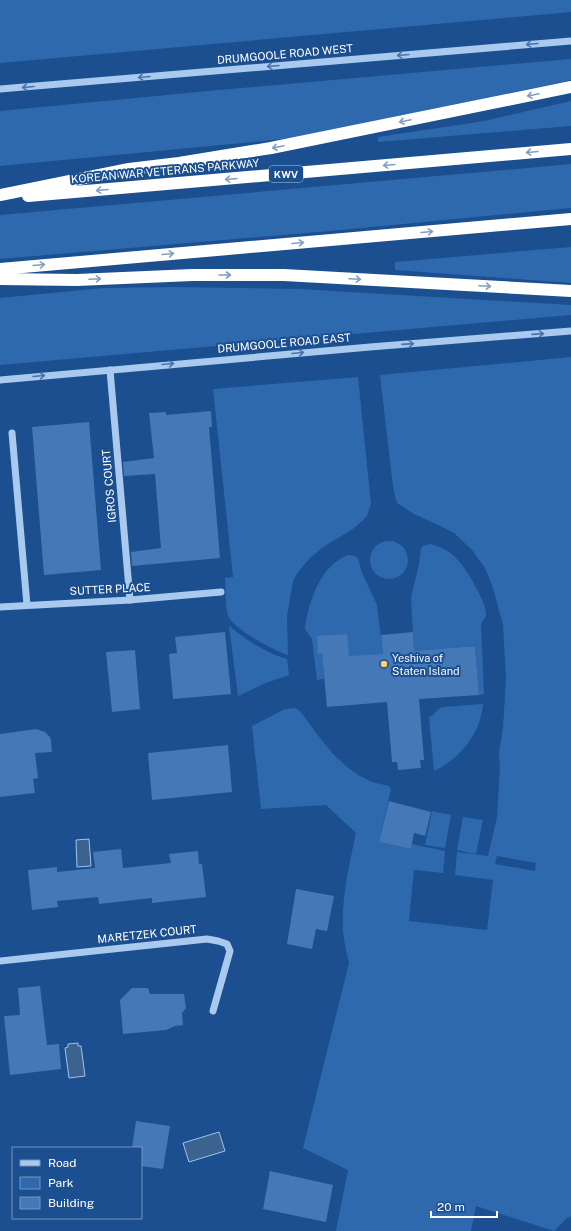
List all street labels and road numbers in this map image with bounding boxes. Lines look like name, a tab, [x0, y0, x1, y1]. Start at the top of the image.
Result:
street label: DRUMGOOLE ROAD WEST	[217, 42, 354, 66]
street label: KOREAN WAR VETERANS PARKWAY	[70, 157, 260, 185]
road number: KWV	[269, 166, 303, 182]
street label: DRUMGOOLE ROAD EAST	[217, 331, 352, 355]
street label: IGROS COURT	[100, 448, 118, 523]
street label: SUTTER PLACE	[69, 581, 151, 597]
street label: MARETZEK COURT	[97, 923, 198, 945]

